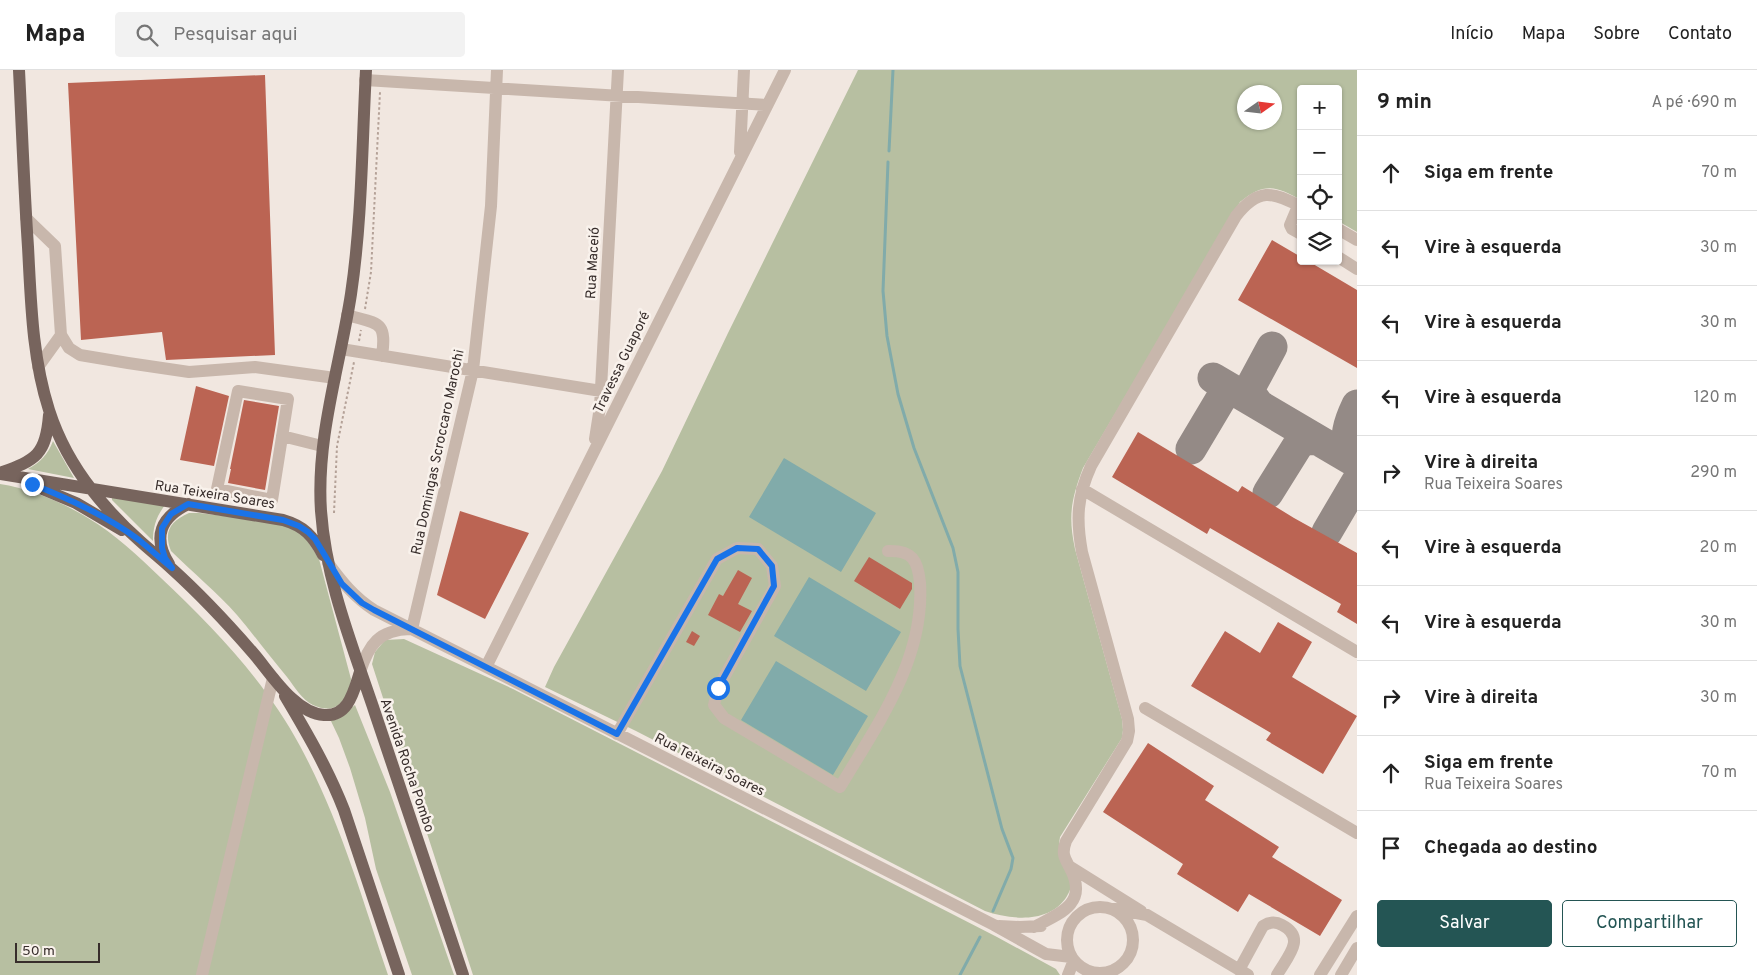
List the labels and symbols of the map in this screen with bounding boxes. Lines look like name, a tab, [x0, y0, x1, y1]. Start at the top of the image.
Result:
north arrow	[1237, 85, 1282, 130]
street label: Rua Maceió	[583, 226, 604, 300]
street label: Travessa Guaporé	[590, 309, 654, 416]
street label: Rua Domingas Scroccaro Marochi	[408, 348, 469, 557]
route end	[21, 473, 44, 496]
street label: Rua Teixeira Soares	[153, 478, 276, 513]
route start	[707, 677, 730, 700]
street label: Avenida Rocha Pombo	[376, 696, 438, 835]
street label: Rua Teixeira Soares	[651, 730, 767, 801]
scale bar	[15, 940, 100, 963]

